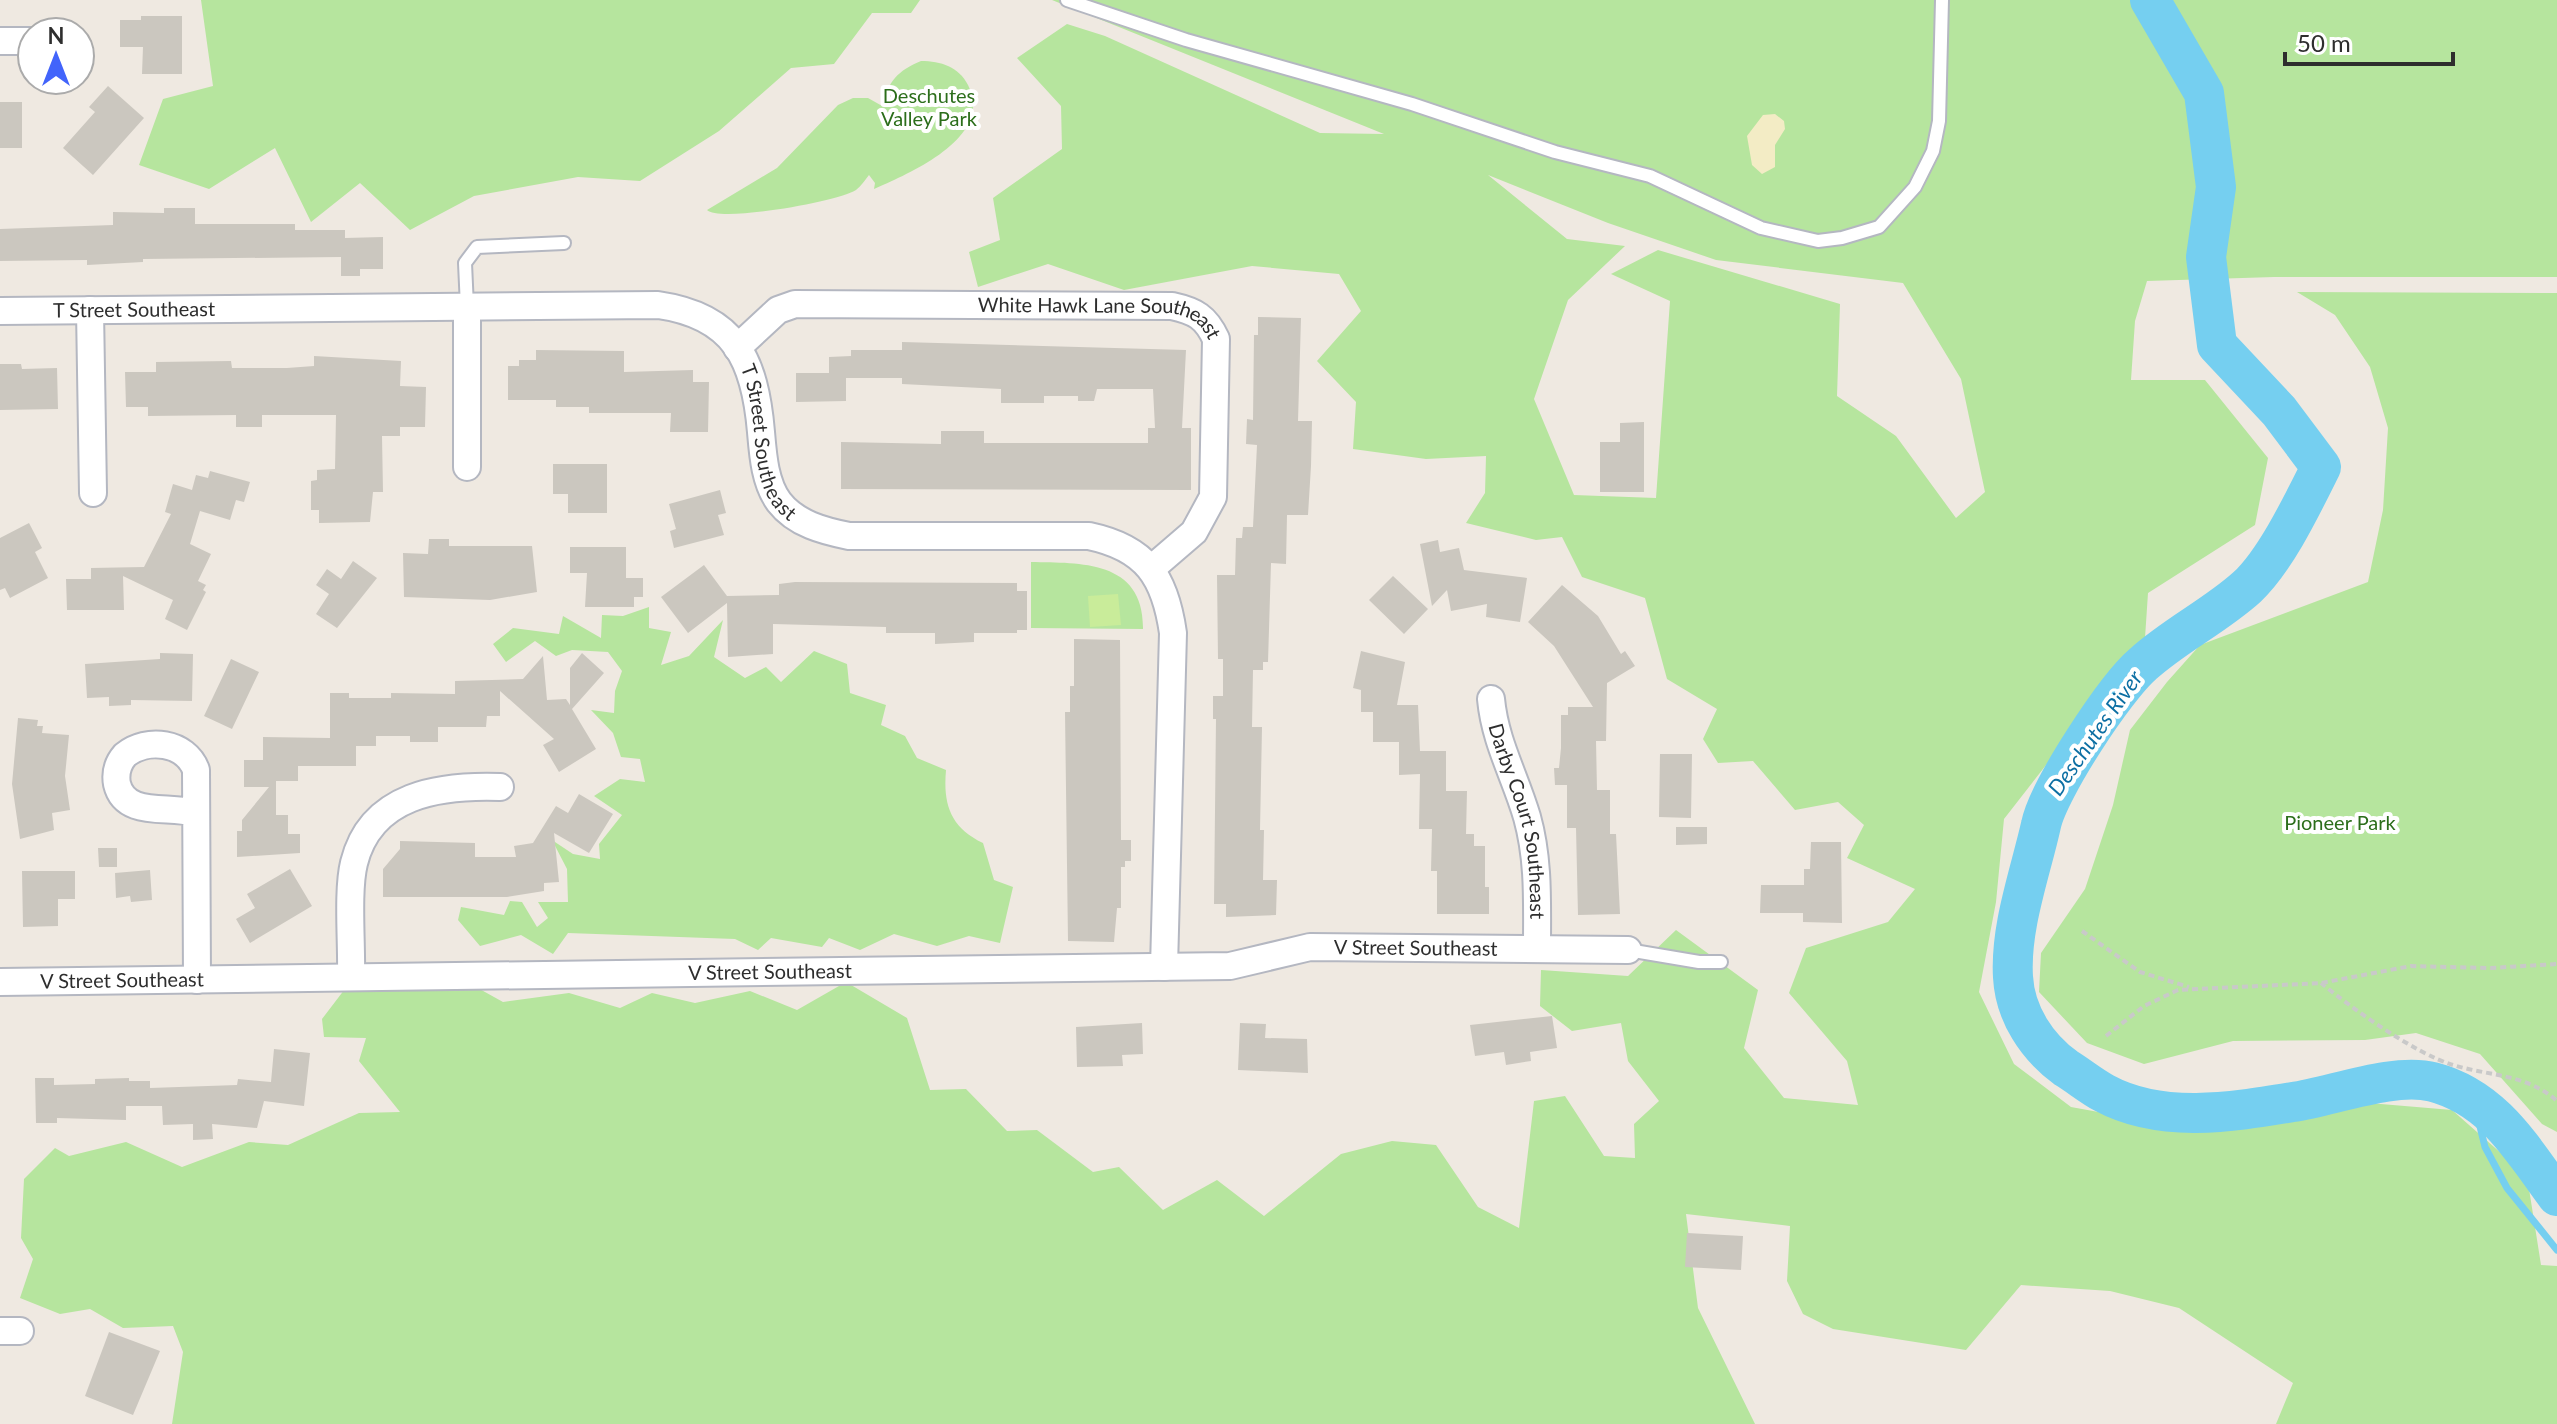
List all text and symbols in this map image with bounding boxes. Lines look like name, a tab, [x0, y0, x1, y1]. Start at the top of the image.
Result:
north arrow	[16, 16, 96, 96]
scale bar	[2285, 16, 2453, 66]
text: N	[48, 22, 64, 49]
text: 50 m	[2297, 28, 2351, 57]
park label: Deschutes Valley Park	[881, 83, 978, 130]
street label: White Hawk Lane Southeast	[978, 292, 1227, 343]
street label: T Street Southeast	[53, 296, 215, 322]
street label: T Street Southeast	[737, 360, 802, 525]
water label: Deschutes River	[2042, 665, 2148, 800]
street label: Darby Court Southeast	[1484, 721, 1550, 919]
park label: Pioneer Park	[2284, 810, 2397, 834]
street label: V Street Southeast	[1334, 934, 1498, 960]
street label: V Street Southeast	[688, 958, 852, 984]
street label: V Street Southeast	[40, 966, 204, 992]

